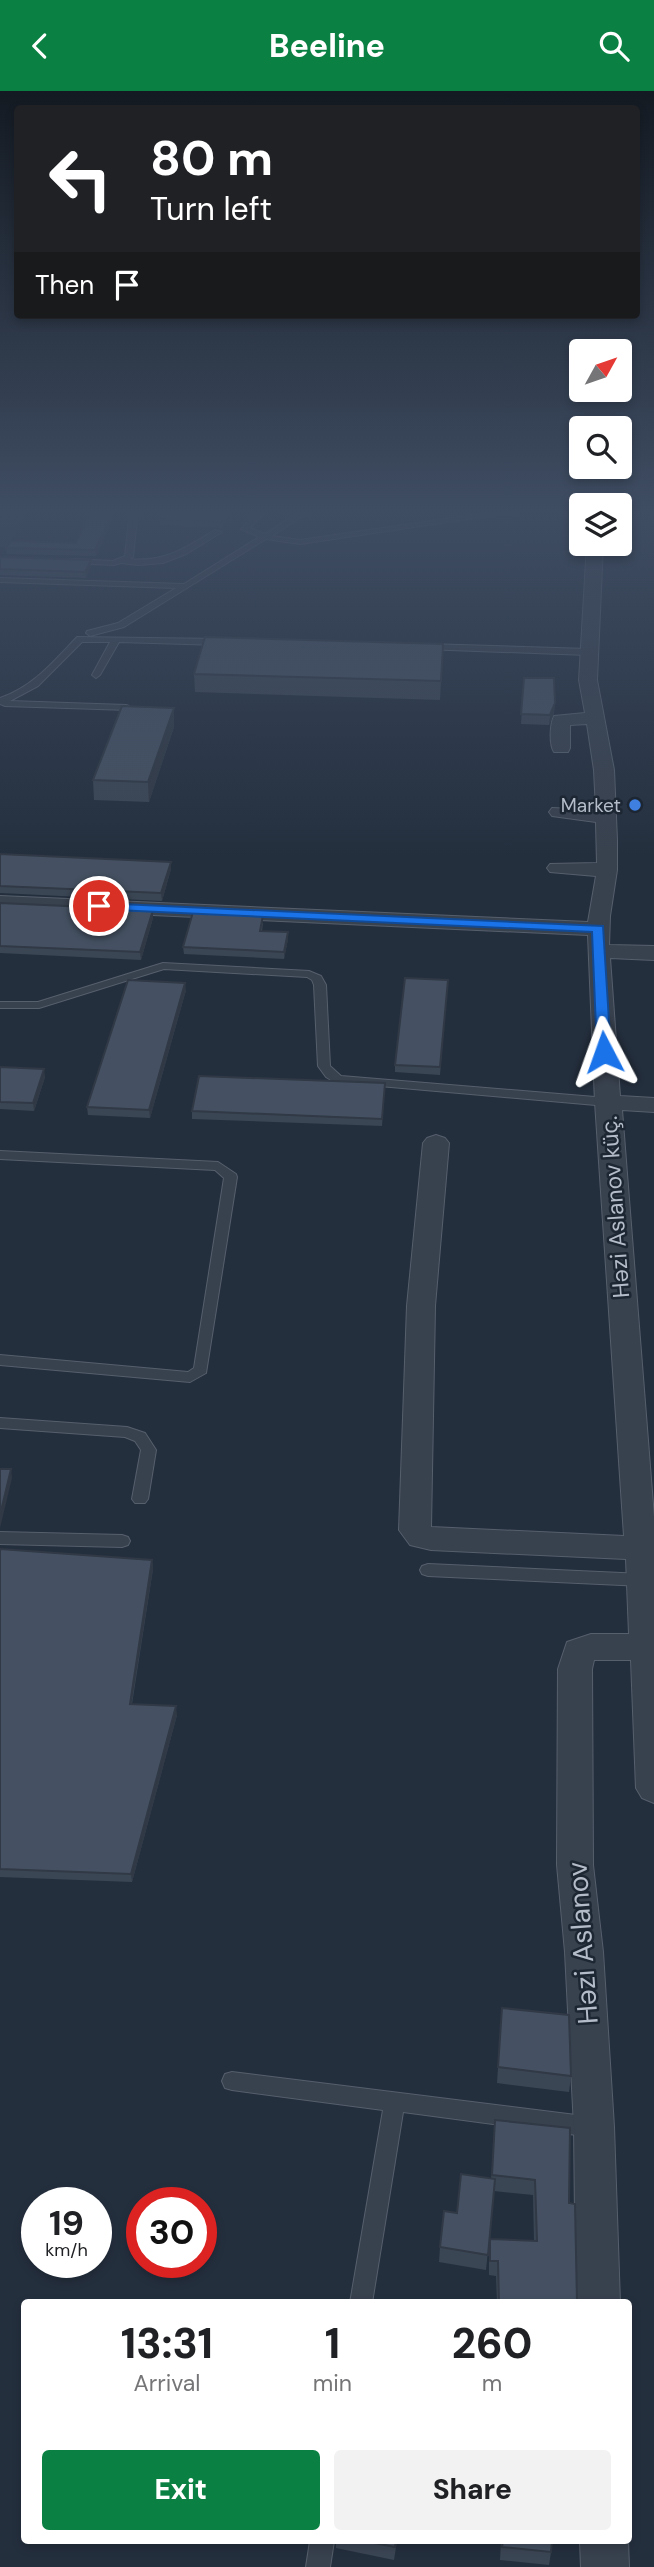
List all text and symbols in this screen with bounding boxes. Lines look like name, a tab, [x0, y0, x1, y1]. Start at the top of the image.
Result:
text: Beeline	[269, 25, 385, 67]
icon: back	[21, 27, 59, 65]
icon: search	[595, 27, 633, 65]
text: 80 m	[150, 126, 273, 190]
icon: left	[35, 133, 126, 224]
text: Turn left	[150, 188, 272, 230]
icon: arrive	[108, 266, 146, 304]
text: Then	[35, 268, 94, 302]
north arrow	[569, 339, 632, 403]
map controls	[569, 339, 632, 556]
button: search	[569, 416, 632, 479]
button: layers	[569, 493, 632, 556]
place label: Market	[561, 793, 621, 818]
marker: Market	[627, 797, 643, 813]
pin	[69, 876, 129, 936]
icon: arrive	[80, 887, 118, 925]
position arrow	[567, 1015, 641, 1089]
street label: Həzi Aslanov küç.	[594, 1115, 636, 1299]
street label: Həzi Aslanov	[558, 1860, 607, 2025]
speed limit sign: 30	[126, 2187, 217, 2278]
text: 19	[49, 2200, 84, 2246]
text: km/h	[45, 2238, 88, 2262]
text: 13:31	[121, 2316, 213, 2371]
text: 1	[325, 2316, 340, 2371]
text: 260	[452, 2316, 532, 2371]
text: Arrival	[133, 2368, 200, 2398]
text: min	[313, 2368, 352, 2398]
text: m	[482, 2368, 502, 2398]
button: Exit	[42, 2450, 320, 2530]
button: Share	[334, 2450, 611, 2530]

